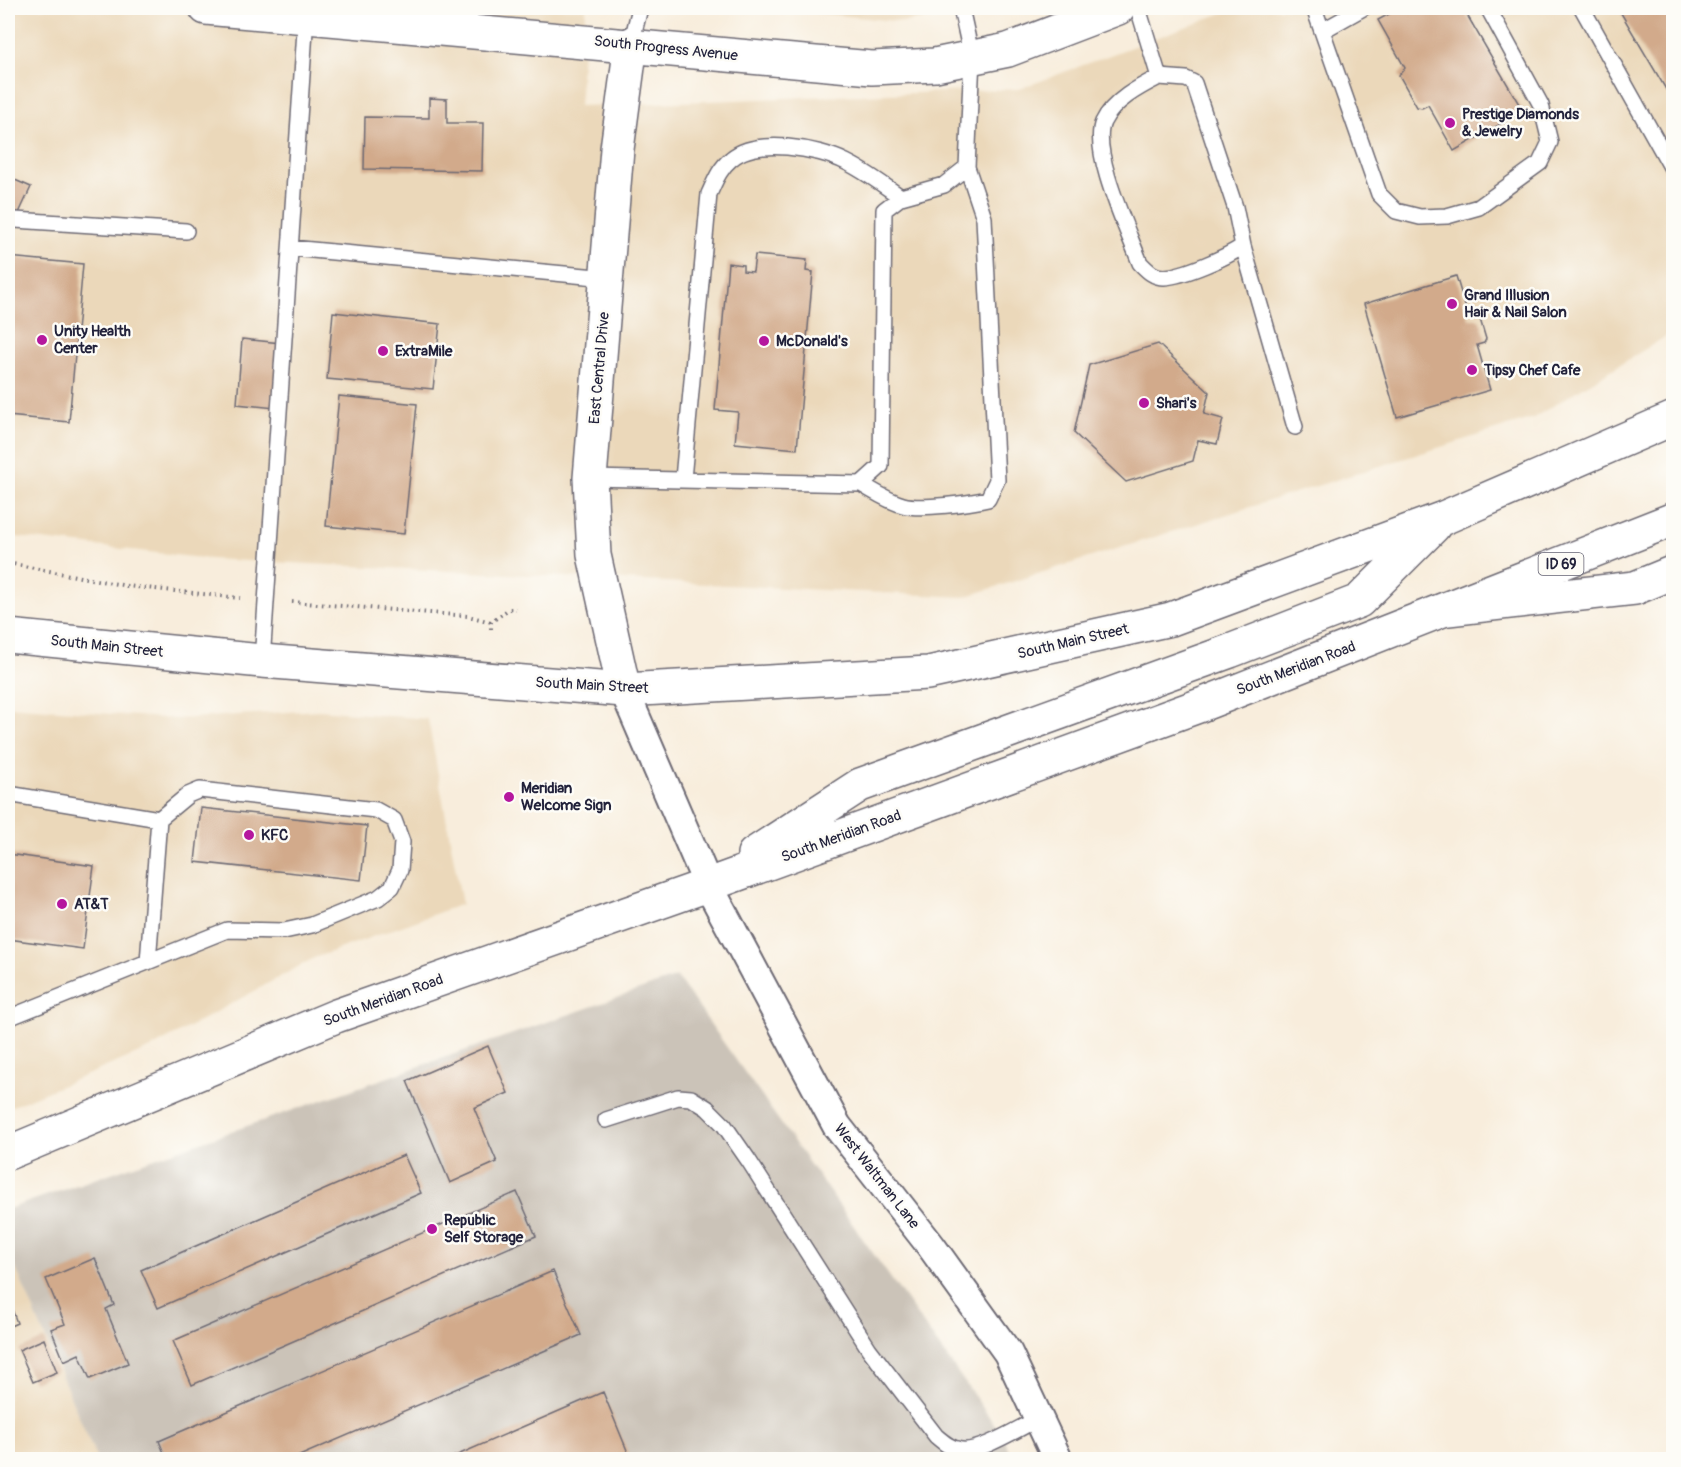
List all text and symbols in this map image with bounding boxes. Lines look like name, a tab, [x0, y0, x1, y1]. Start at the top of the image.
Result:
street label: South Progress Avenue	[593, 31, 739, 66]
place label: Prestige Diamonds & Jewelry	[1462, 105, 1579, 141]
marker: Prestige Diamonds & Jewelry	[1443, 116, 1457, 130]
place label: Grand Illusion Hair & Nail Salon	[1464, 286, 1567, 322]
marker: Grand Illusion Hair & Nail Salon	[1445, 297, 1459, 311]
street label: East Central Drive	[585, 310, 614, 425]
place label: Unity Health Center	[54, 322, 131, 358]
place label: McDonald's	[776, 332, 848, 351]
marker: Unity Health Center	[35, 333, 49, 347]
marker: McDonald's	[757, 334, 771, 348]
place label: ExtraMile	[395, 342, 453, 361]
marker: ExtraMile	[376, 344, 390, 358]
place label: Tipsy Chef Cafe	[1483, 361, 1581, 380]
marker: Tipsy Chef Cafe	[1465, 363, 1479, 377]
place label: Shari's	[1156, 394, 1197, 413]
marker: Shari's	[1137, 396, 1151, 410]
road number: ID 69	[1538, 553, 1584, 575]
street label: South Main Street	[1016, 619, 1131, 663]
street label: South Main Street	[50, 631, 165, 662]
street label: South Meridian Road	[1234, 637, 1359, 700]
street label: South Main Street	[535, 673, 650, 698]
place label: Meridian Welcome Sign	[521, 779, 612, 815]
marker: Meridian Welcome Sign	[502, 790, 516, 804]
street label: South Meridian Road	[779, 806, 904, 867]
place label: KFC	[261, 826, 288, 845]
marker: KFC	[242, 828, 256, 842]
place label: AT&T	[74, 895, 109, 914]
marker: AT&T	[55, 897, 69, 911]
street label: South Meridian Road	[321, 970, 446, 1031]
street label: West Waltman Lane	[830, 1120, 924, 1233]
place label: Republic Self Storage	[444, 1211, 524, 1247]
marker: Republic Self Storage	[425, 1222, 439, 1236]

